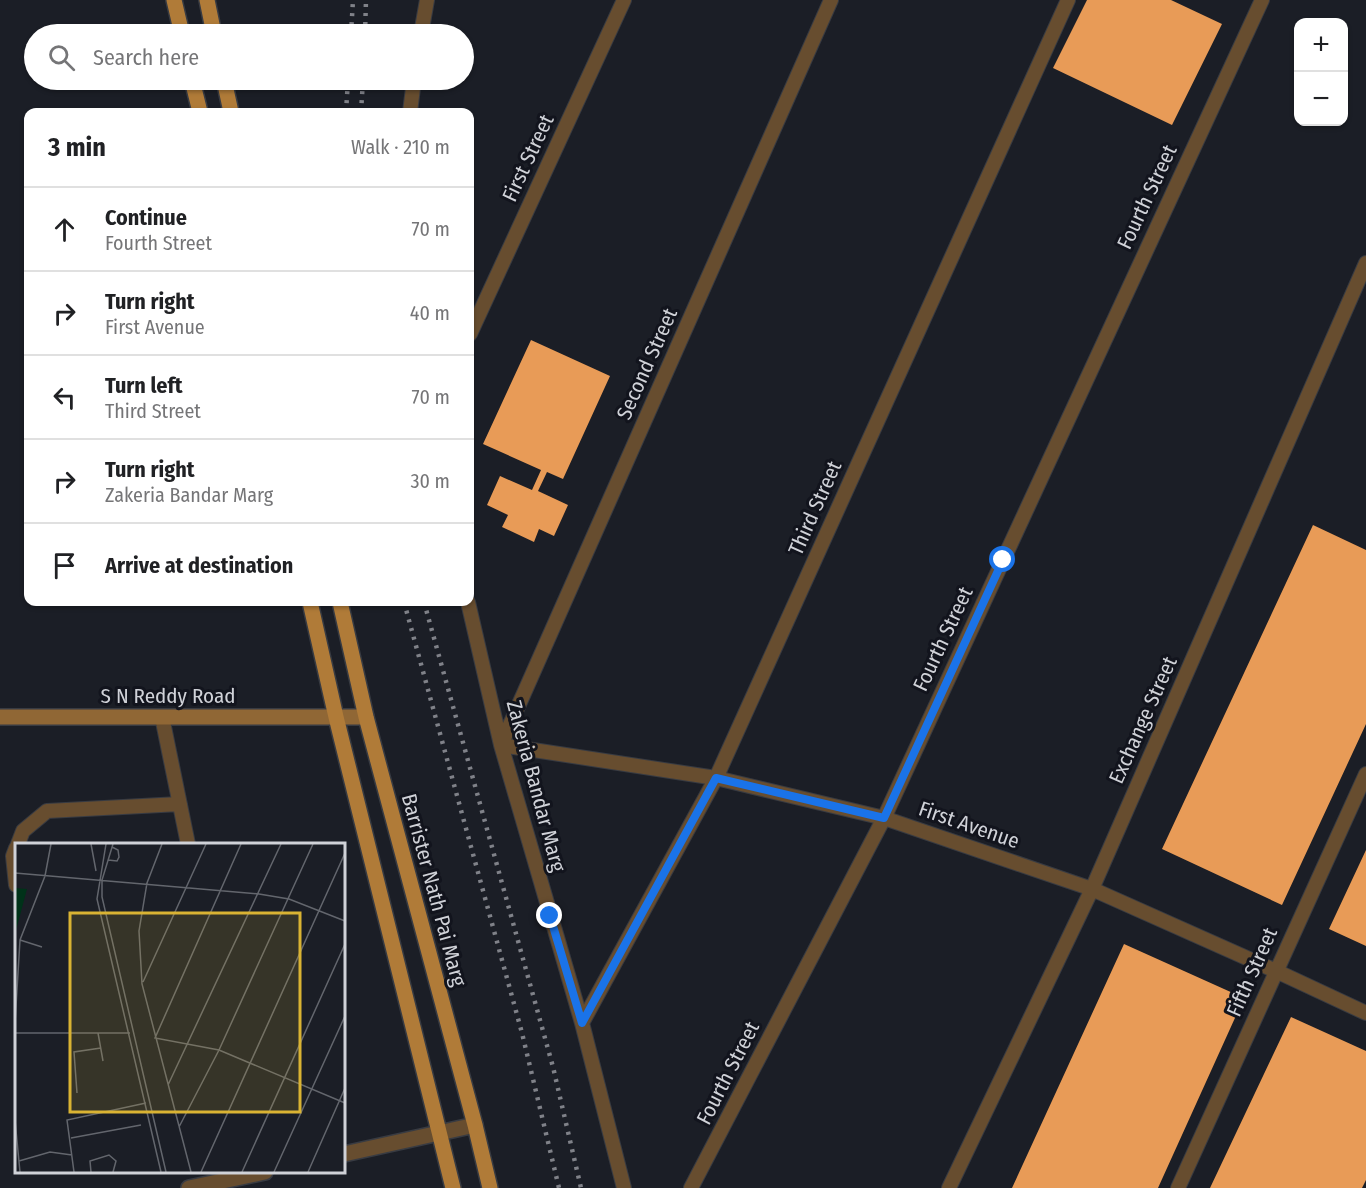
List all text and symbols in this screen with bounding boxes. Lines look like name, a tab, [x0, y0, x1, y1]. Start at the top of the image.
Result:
map controls	[1294, 18, 1348, 126]
button: +	[1294, 18, 1348, 72]
search box	[24, 24, 474, 90]
icon: search	[45, 41, 78, 74]
text: Search here	[93, 44, 199, 71]
button: −	[1294, 72, 1348, 126]
street label: First Street	[497, 110, 560, 206]
text: 3 min	[48, 132, 106, 163]
text: Walk · 210 m	[351, 135, 450, 159]
street label: Fourth Street	[1111, 140, 1183, 253]
text: Continue	[105, 204, 187, 231]
icon: ahead	[48, 213, 81, 246]
text: 70 m	[412, 217, 450, 241]
text: Fourth Street	[105, 231, 212, 255]
text: Turn right	[105, 288, 194, 315]
icon: right	[48, 297, 81, 330]
text: 40 m	[410, 301, 450, 325]
street label: Second Street	[611, 304, 683, 424]
text: First Avenue	[105, 315, 205, 339]
text: Turn left	[105, 372, 183, 399]
icon: left	[48, 381, 81, 414]
text: 70 m	[412, 385, 450, 409]
text: Third Street	[105, 399, 201, 423]
text: Turn right	[105, 456, 194, 483]
street label: Third Street	[783, 457, 847, 559]
icon: right	[48, 465, 81, 498]
text: 30 m	[410, 469, 450, 493]
text: Zakeria Bandar Marg	[105, 483, 273, 507]
route start	[989, 546, 1015, 572]
icon: arrive	[48, 549, 81, 582]
text: Arrive at destination	[105, 552, 293, 579]
street label: Fourth Street	[907, 582, 979, 695]
street label: Exchange Street	[1103, 652, 1183, 788]
street label: S N Reddy Road	[101, 683, 235, 709]
street label: Zakeria Bandar Marg	[501, 697, 571, 875]
street label: Barrister Nath Pai Marg	[396, 791, 472, 989]
street label: First Avenue	[915, 796, 1023, 854]
inset map	[15, 843, 345, 1173]
route end	[536, 902, 562, 928]
street label: Fifth Street	[1221, 923, 1283, 1021]
street label: Fourth Street	[691, 1017, 765, 1129]

